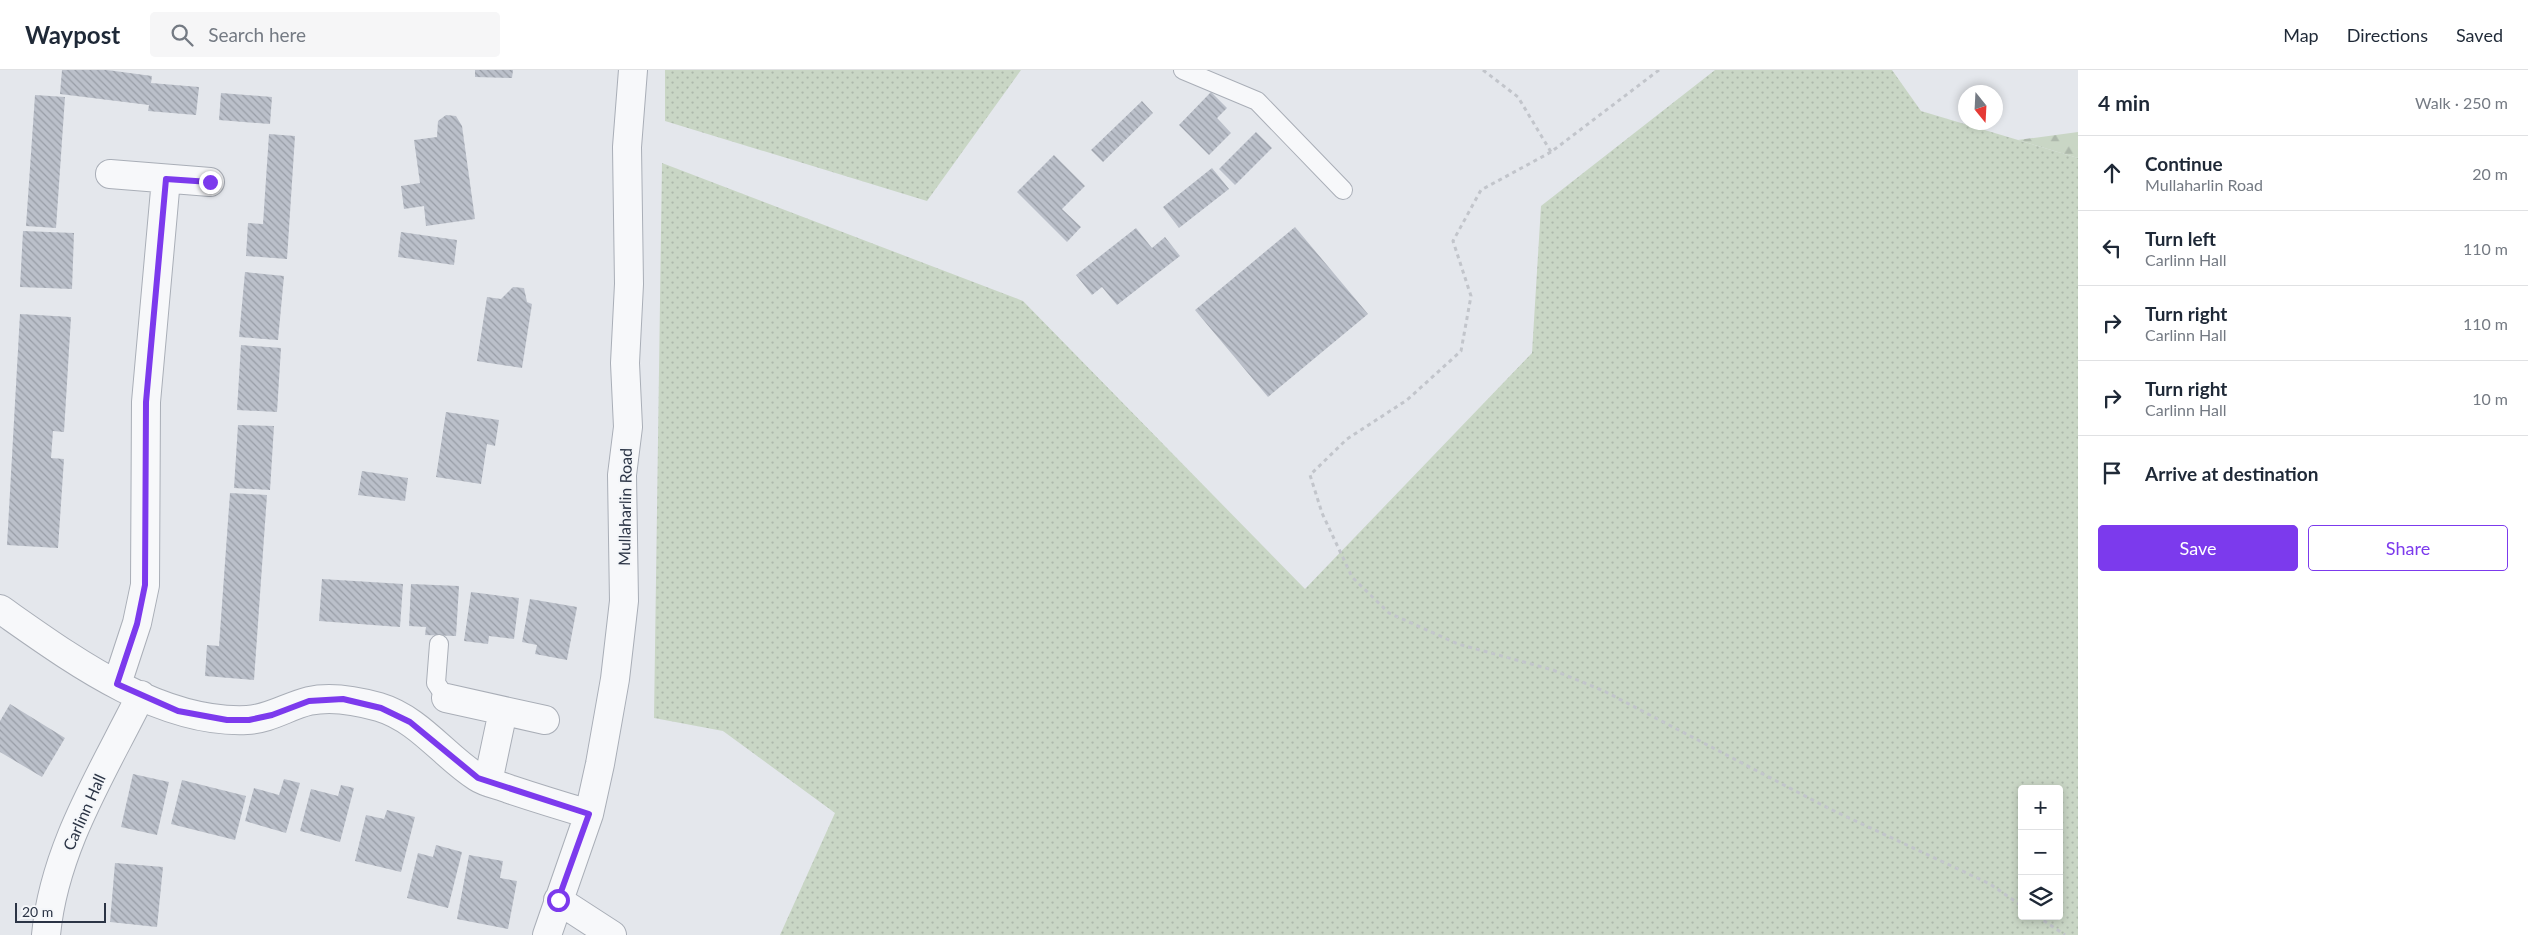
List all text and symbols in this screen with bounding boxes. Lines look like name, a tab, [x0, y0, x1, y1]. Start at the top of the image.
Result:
search box	[150, 12, 500, 57]
text: Waypost	[25, 20, 120, 49]
icon: search	[168, 21, 196, 49]
text: Search here	[208, 23, 306, 46]
text: Map	[2283, 24, 2319, 46]
text: Directions	[2347, 24, 2428, 46]
text: Saved	[2456, 24, 2503, 46]
north arrow	[1958, 85, 2003, 130]
text: 4 min	[2098, 90, 2150, 115]
text: Walk · 250 m	[2415, 93, 2508, 112]
text: Continue	[2145, 152, 2223, 175]
icon: ahead	[2098, 159, 2126, 187]
text: 20 m	[2472, 164, 2508, 183]
route end	[199, 171, 222, 194]
text: Mullaharlin Road	[2145, 175, 2263, 194]
text: Turn left	[2145, 227, 2216, 250]
icon: left	[2098, 234, 2126, 262]
text: 110 m	[2463, 239, 2508, 258]
text: Carlinn Hall	[2145, 250, 2227, 269]
text: Turn right	[2145, 302, 2227, 325]
icon: right	[2098, 309, 2126, 337]
text: 110 m	[2463, 314, 2508, 333]
text: Carlinn Hall	[2145, 325, 2227, 344]
text: Turn right	[2145, 377, 2227, 400]
icon: right	[2098, 384, 2126, 412]
text: 10 m	[2472, 389, 2508, 408]
text: Carlinn Hall	[2145, 400, 2227, 419]
street label: Mullaharlin Road	[614, 448, 635, 566]
icon: arrive	[2098, 459, 2126, 487]
text: Arrive at destination	[2145, 462, 2318, 485]
button: Save	[2098, 525, 2298, 571]
button: Share	[2308, 525, 2508, 571]
street label: Carlinn Hall	[58, 771, 109, 853]
map controls	[2018, 785, 2063, 920]
button: +	[2018, 785, 2063, 830]
button: −	[2018, 830, 2063, 875]
button: layers	[2018, 875, 2063, 920]
route start	[547, 889, 570, 912]
scale bar	[15, 900, 106, 923]
text: 20 m	[22, 903, 53, 920]

